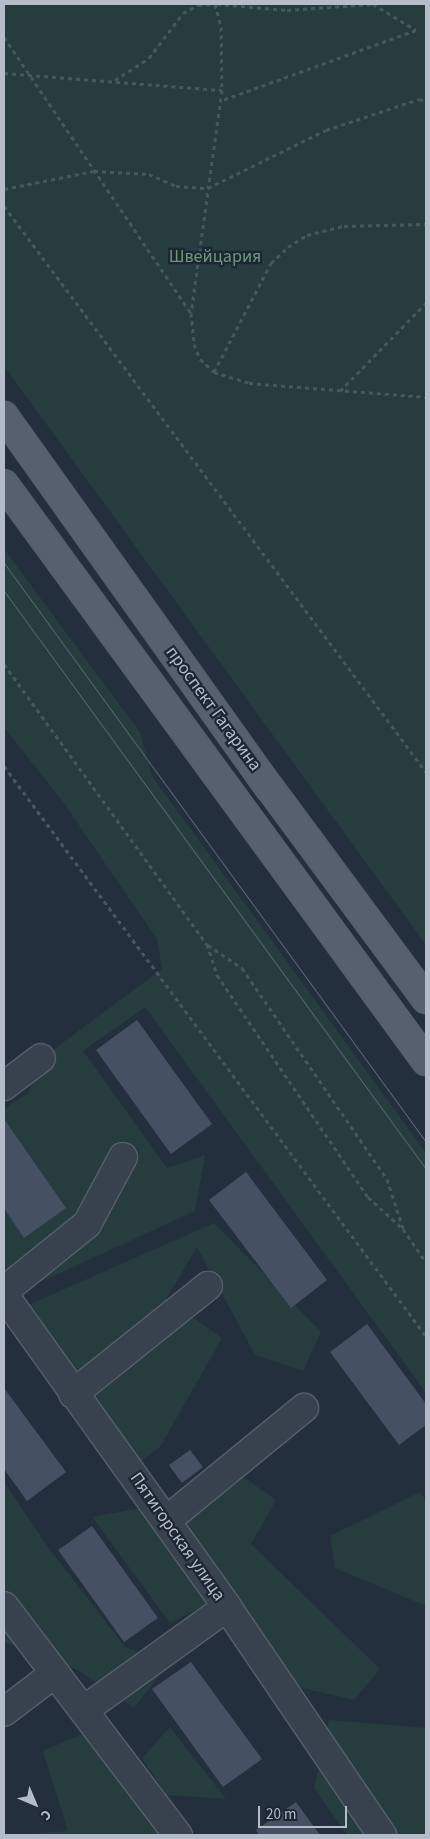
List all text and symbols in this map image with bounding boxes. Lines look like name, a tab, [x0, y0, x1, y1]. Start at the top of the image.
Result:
park label: Швейцария	[169, 246, 261, 268]
street label: проспект Гагарина	[161, 642, 265, 776]
street label: Пятигорская улица	[125, 1469, 229, 1605]
north arrow	[10, 1779, 60, 1829]
scale bar	[260, 1796, 349, 1828]
text: 20 m	[266, 1804, 296, 1825]
text: С	[36, 1805, 56, 1825]

